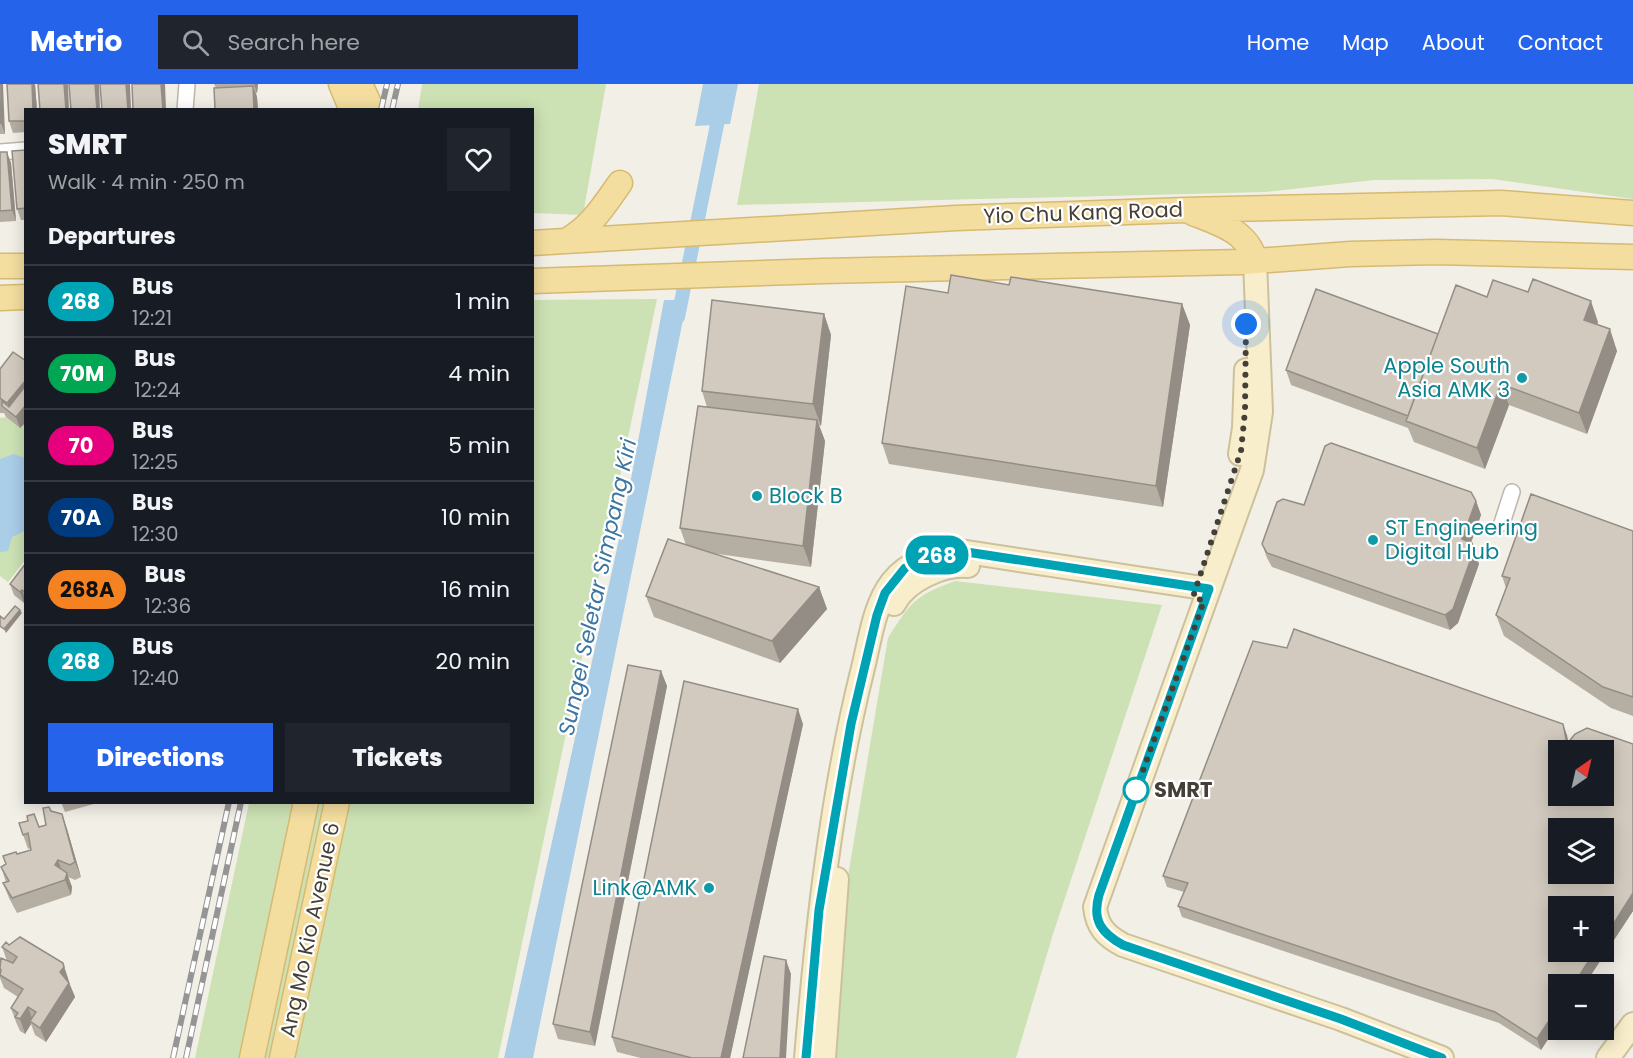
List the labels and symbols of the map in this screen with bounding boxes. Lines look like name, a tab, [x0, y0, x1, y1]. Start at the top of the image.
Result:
street label: Yio Chu Kang Road	[983, 195, 1183, 230]
your location	[1231, 309, 1261, 339]
place label: Apple South Asia AMK 3	[1383, 351, 1510, 404]
marker: Apple South Asia AMK 3	[1515, 371, 1529, 385]
water label: Sungei Seletar Simpang Kiri	[551, 435, 644, 738]
place label: Block B	[769, 481, 843, 510]
marker: Block B	[750, 489, 764, 503]
place label: ST Engineering Digital Hub	[1385, 513, 1538, 566]
marker: ST Engineering Digital Hub	[1366, 533, 1380, 547]
line badge: 268	[902, 536, 972, 574]
north arrow	[1548, 740, 1614, 806]
place label: SMRT	[1154, 775, 1212, 804]
marker: SMRT	[1123, 777, 1149, 803]
street label: Ang Mo Kio Avenue 6	[273, 820, 346, 1040]
place label: Link@AMK	[592, 873, 697, 902]
marker: Link@AMK	[702, 881, 716, 895]

